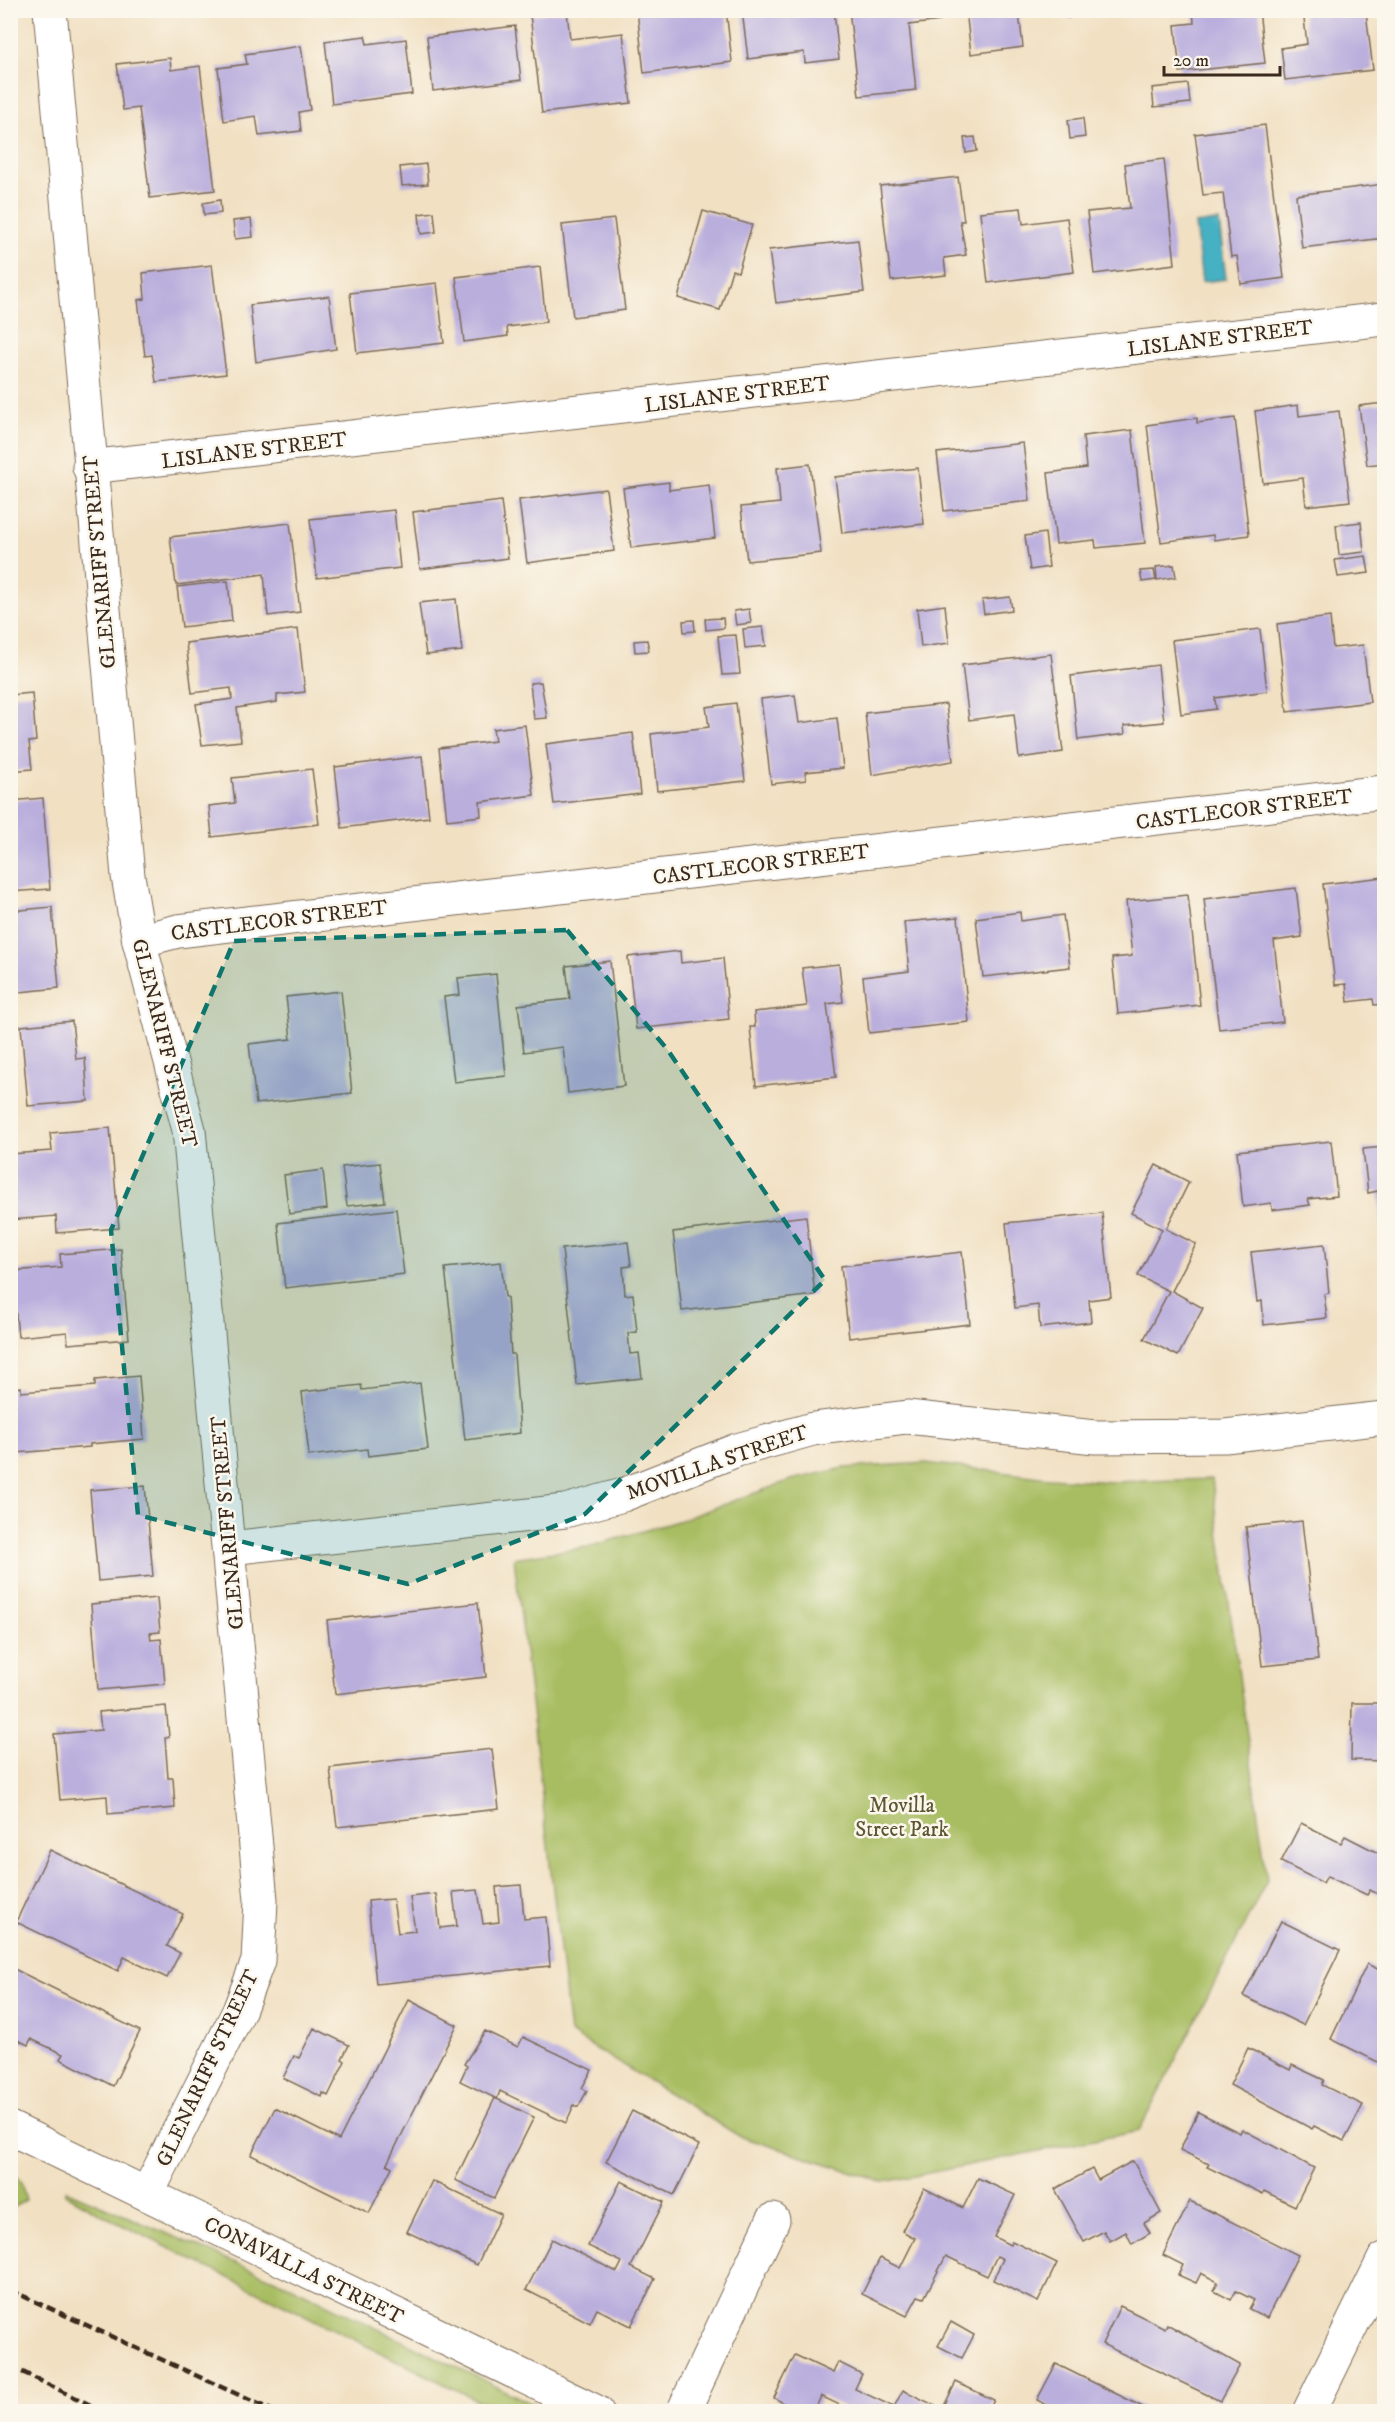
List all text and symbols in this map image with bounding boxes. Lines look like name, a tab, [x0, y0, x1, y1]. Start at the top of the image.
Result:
scale bar	[1164, 39, 1280, 77]
text: 20 m	[1173, 50, 1209, 72]
street label: LISLANE STREET	[1126, 315, 1314, 363]
street label: LISLANE STREET	[643, 371, 831, 419]
street label: LISLANE STREET	[160, 427, 348, 475]
street label: GLENARIFF STREET	[78, 454, 122, 670]
street label: CASTLECOR STREET	[1134, 784, 1354, 836]
street label: CASTLECOR STREET	[651, 839, 871, 891]
street label: CASTLECOR STREET	[169, 895, 389, 947]
street label: GLENARIFF STREET	[125, 936, 203, 1150]
street label: GLENARIFF STREET	[206, 1415, 250, 1631]
street label: MOVILLA STREET	[623, 1420, 812, 1506]
park label: Movilla Street Park	[855, 1793, 949, 1843]
street label: GLENARIFF STREET	[151, 1966, 265, 2171]
street label: CONAVALLA STREET	[199, 2211, 408, 2331]

